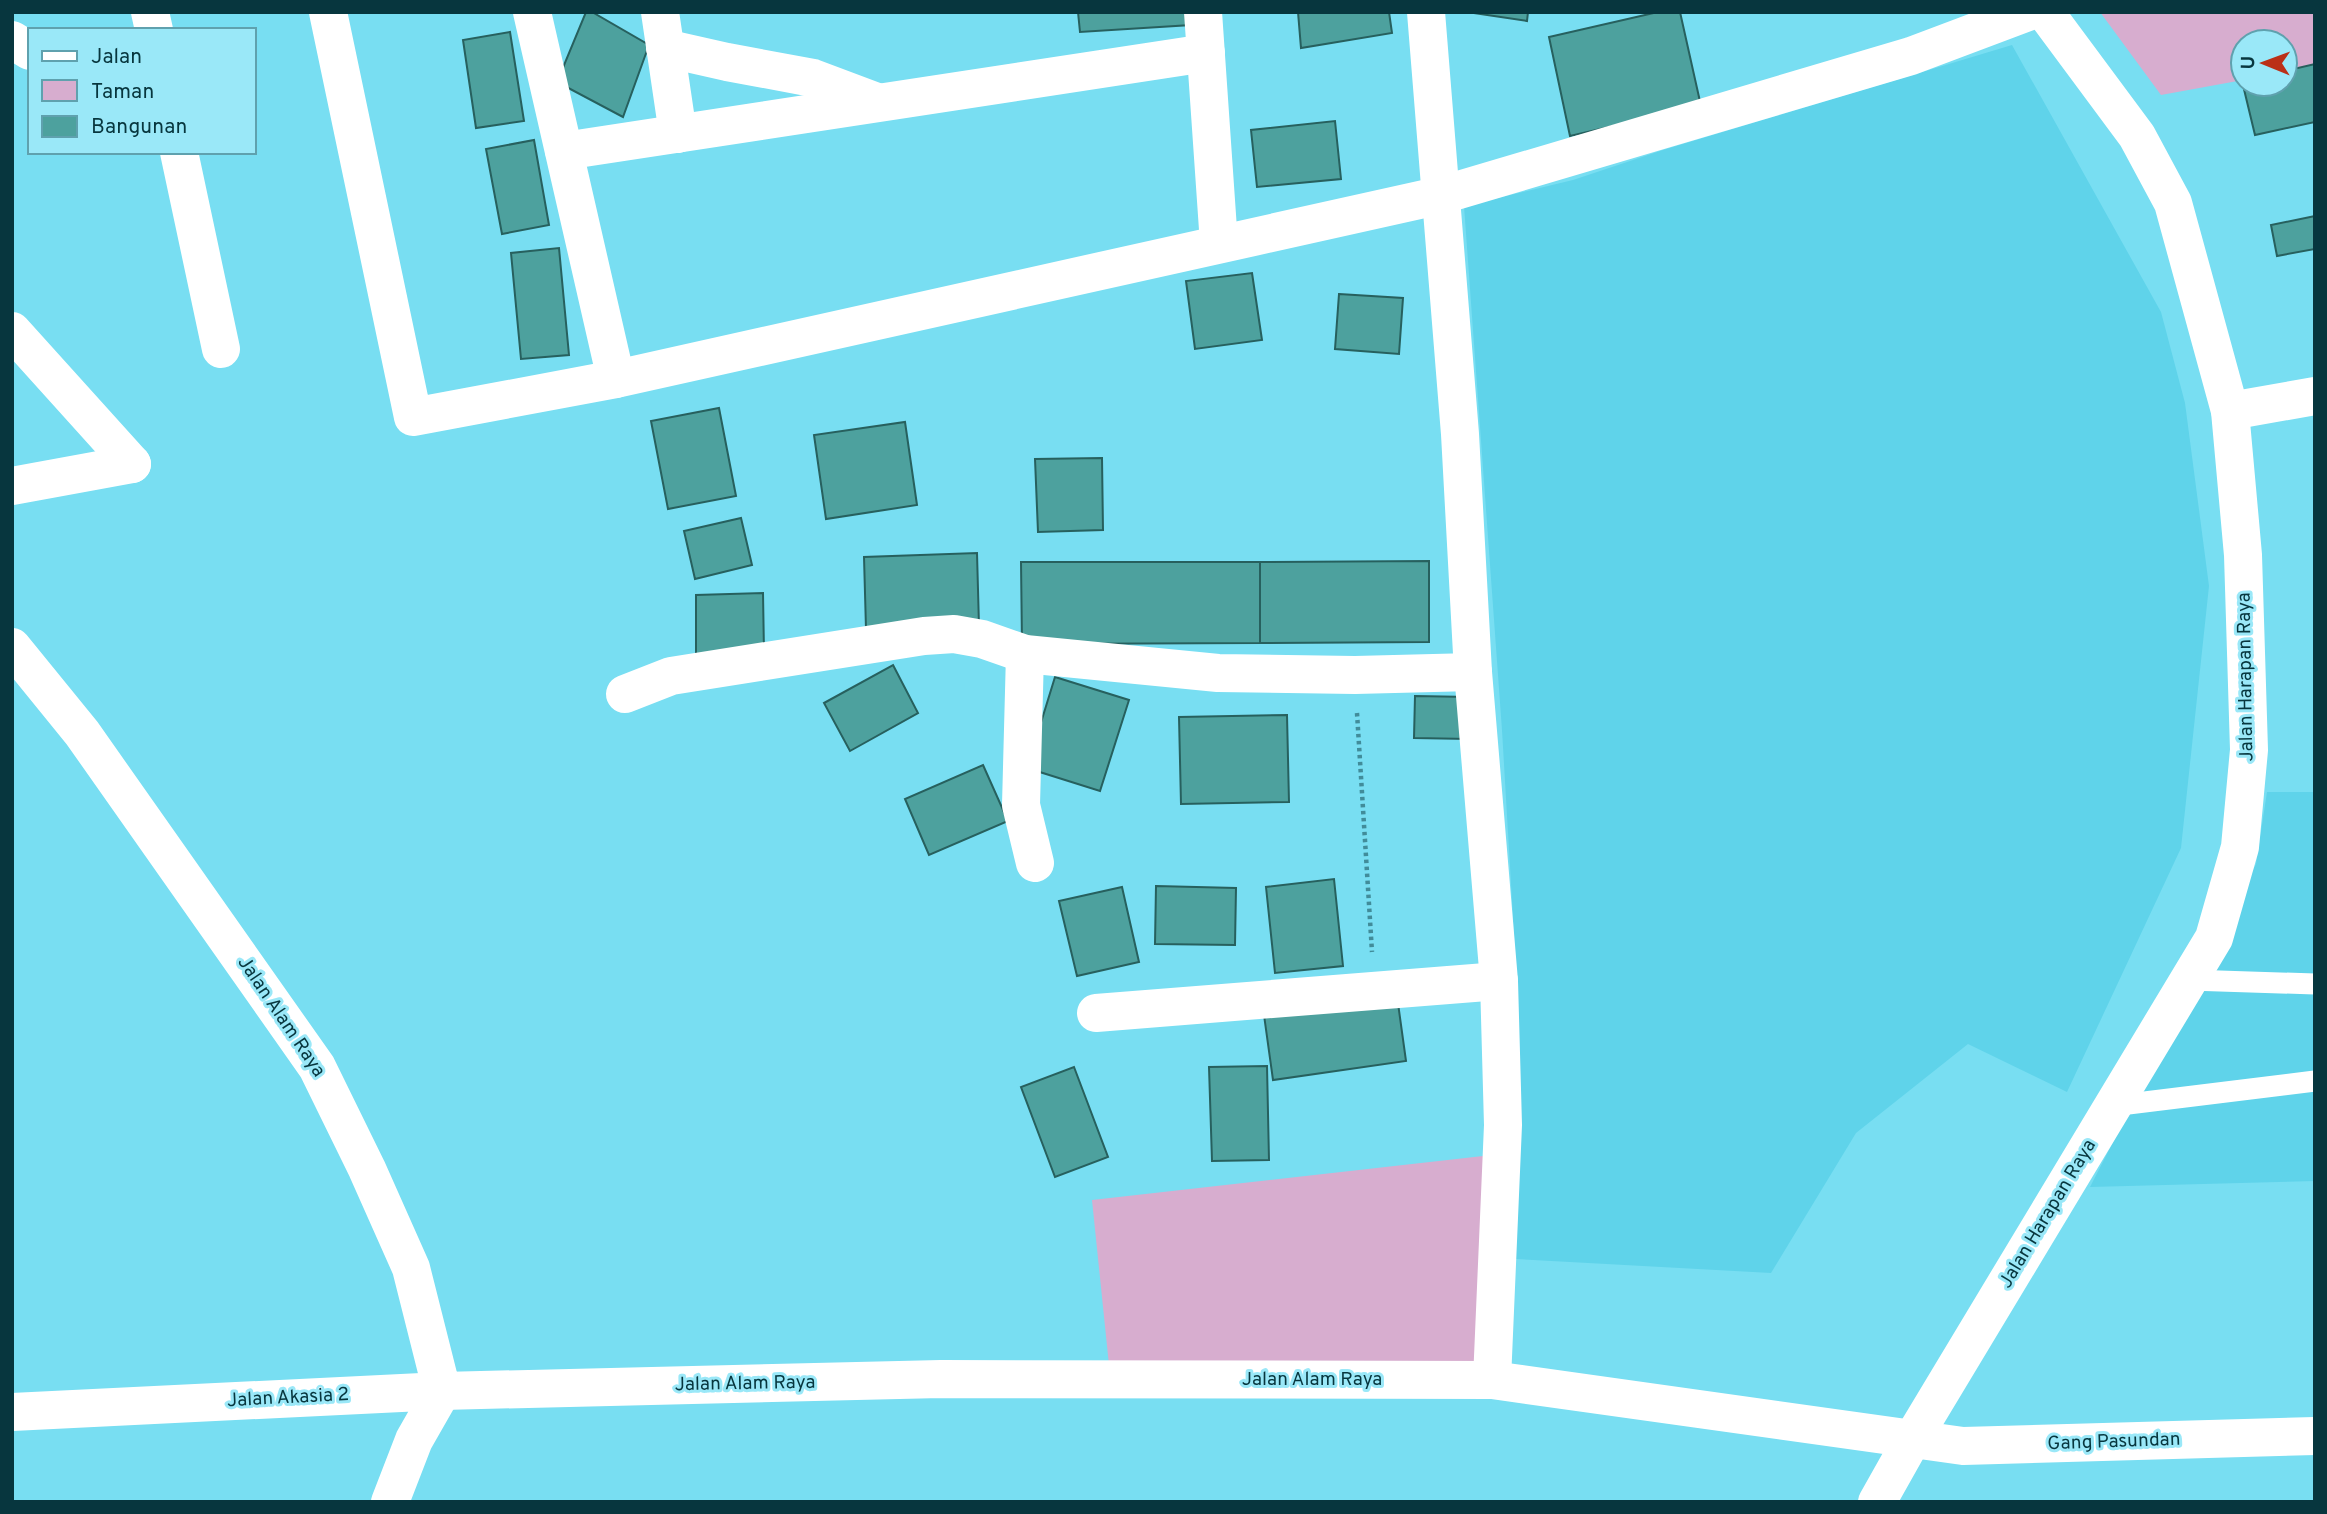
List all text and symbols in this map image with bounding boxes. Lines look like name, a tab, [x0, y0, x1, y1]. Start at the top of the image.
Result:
legend	[28, 28, 256, 154]
north arrow	[2229, 28, 2299, 98]
text: Jalan	[91, 44, 142, 71]
text: U	[2237, 56, 2261, 70]
text: Taman	[91, 79, 154, 106]
text: Bangunan	[91, 114, 187, 141]
street label: Jalan Harapan Raya	[2233, 592, 2259, 762]
street label: Jalan Alam Raya	[232, 952, 330, 1082]
street label: Jalan Harapan Raya	[1994, 1135, 2102, 1293]
street label: Jalan Alam Raya	[1242, 1368, 1382, 1392]
street label: Jalan Alam Raya	[674, 1371, 816, 1397]
street label: Jalan Akasia 2	[226, 1383, 350, 1413]
street label: Gang Pasundan	[2047, 1428, 2181, 1456]

